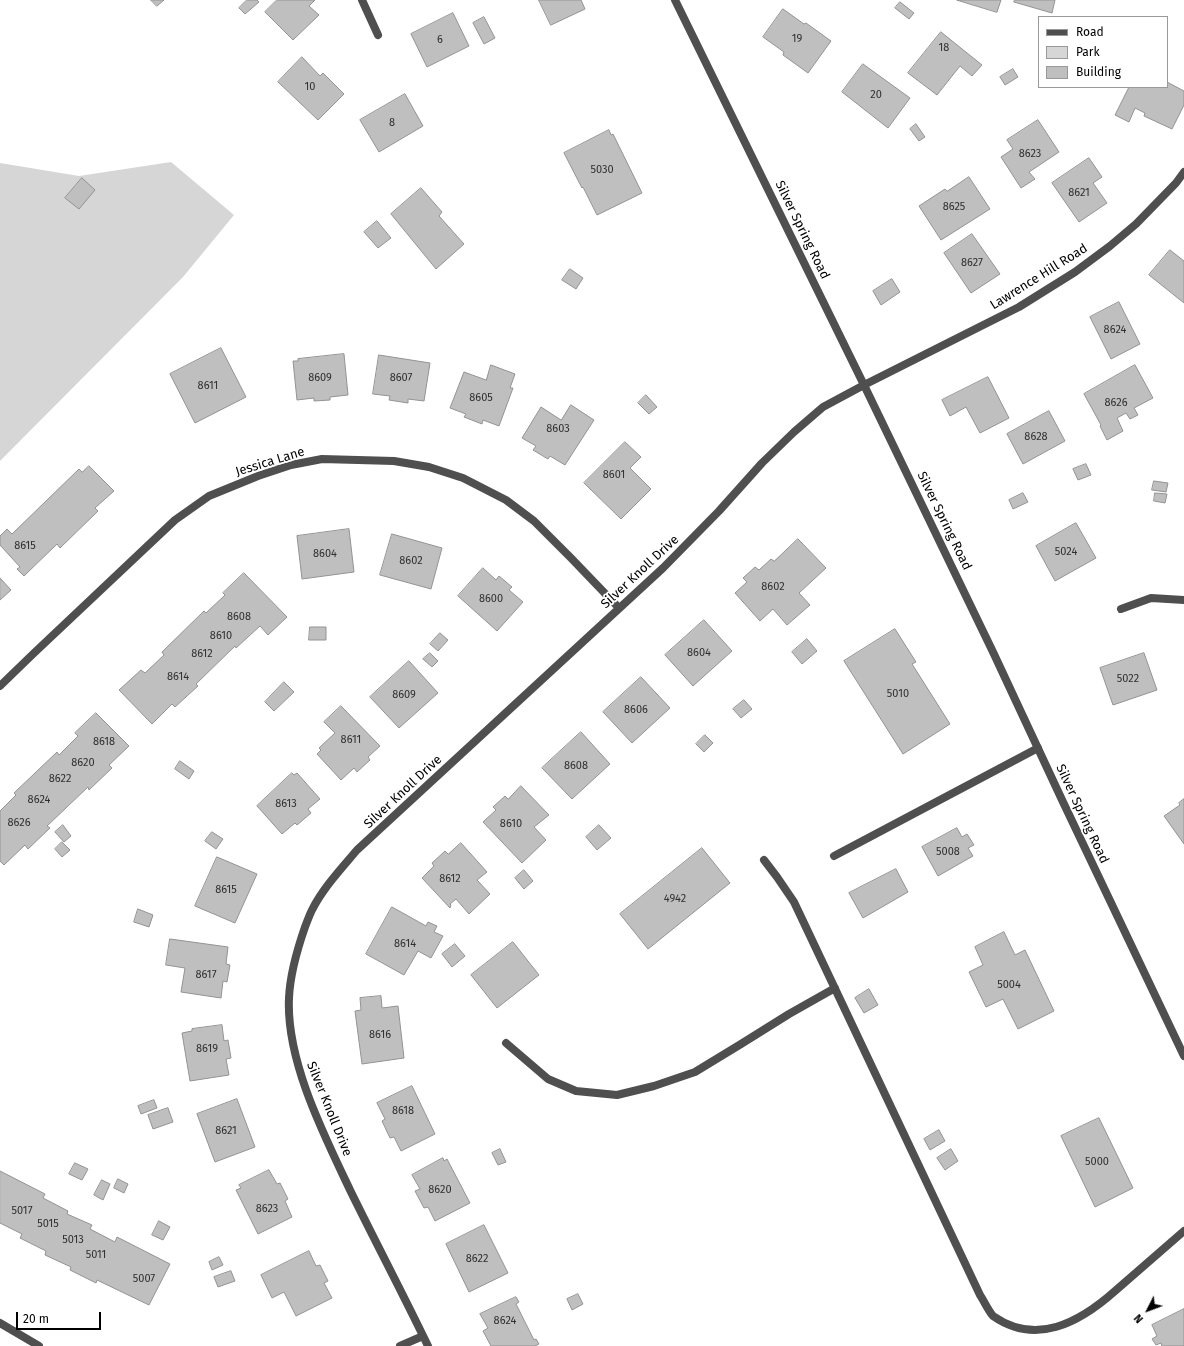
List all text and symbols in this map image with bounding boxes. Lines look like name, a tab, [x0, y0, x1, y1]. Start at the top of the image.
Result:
legend	[1038, 16, 1168, 88]
text: Road	[1076, 25, 1104, 39]
house number: 19	[792, 32, 802, 46]
house number: 6	[437, 33, 443, 47]
house number: 18	[939, 41, 949, 55]
text: Park	[1076, 45, 1100, 59]
text: Building	[1076, 65, 1121, 79]
house number: 10	[305, 80, 315, 94]
house number: 20	[870, 88, 882, 102]
house number: 8	[389, 116, 395, 130]
house number: 8623	[1019, 147, 1041, 161]
house number: 5030	[590, 163, 614, 177]
street label: Silver Spring Road	[771, 178, 833, 282]
house number: 8621	[1068, 186, 1090, 200]
house number: 8625	[943, 200, 965, 214]
street label: Lawrence Hill Road	[987, 241, 1091, 313]
house number: 8627	[961, 256, 983, 270]
house number: 8624	[1104, 323, 1126, 337]
house number: 8609	[308, 371, 332, 385]
house number: 8607	[390, 371, 412, 385]
house number: 8611	[198, 379, 218, 393]
house number: 8605	[469, 391, 493, 405]
house number: 8626	[1104, 396, 1128, 410]
house number: 8603	[546, 422, 570, 436]
house number: 8628	[1024, 430, 1048, 444]
street label: Jessica Lane	[234, 444, 306, 480]
house number: 8601	[603, 468, 625, 482]
street label: Silver Spring Road	[913, 469, 975, 573]
street label: Silver Knoll Drive	[598, 532, 682, 612]
house number: 8615	[14, 539, 36, 553]
house number: 5024	[1055, 545, 1077, 559]
house number: 8604	[313, 547, 337, 561]
house number: 8602	[399, 554, 423, 568]
house number: 8602	[761, 580, 785, 594]
house number: 8600	[479, 592, 503, 606]
house number: 8608	[227, 610, 251, 624]
house number: 8610	[210, 629, 232, 643]
house number: 8604	[687, 646, 711, 660]
house number: 8612	[191, 647, 213, 661]
house number: 8614	[167, 670, 189, 684]
house number: 5022	[1117, 672, 1139, 686]
house number: 5010	[887, 687, 909, 701]
house number: 8609	[392, 688, 416, 702]
house number: 8606	[624, 703, 648, 717]
house number: 8611	[341, 733, 361, 747]
house number: 8618	[93, 735, 115, 749]
street label: Silver Knoll Drive	[361, 752, 445, 832]
house number: 8620	[71, 756, 95, 770]
house number: 8608	[564, 759, 588, 773]
street label: Silver Spring Road	[1052, 762, 1112, 866]
house number: 8622	[49, 772, 71, 786]
house number: 8624	[28, 793, 50, 807]
house number: 8613	[275, 797, 297, 811]
house number: 8626	[7, 816, 31, 830]
house number: 8610	[500, 817, 522, 831]
house number: 5008	[936, 845, 960, 859]
house number: 8612	[439, 872, 461, 886]
house number: 8615	[215, 883, 237, 897]
house number: 4942	[664, 892, 686, 906]
house number: 8614	[394, 937, 416, 951]
house number: 8617	[195, 968, 217, 982]
house number: 5004	[997, 978, 1021, 992]
house number: 8616	[369, 1028, 391, 1042]
house number: 8619	[196, 1042, 218, 1056]
street label: Silver Knoll Drive	[303, 1059, 355, 1159]
house number: 8618	[392, 1104, 414, 1118]
house number: 8621	[215, 1124, 237, 1138]
house number: 5000	[1085, 1155, 1109, 1169]
house number: 8620	[428, 1183, 452, 1197]
house number: 8623	[256, 1202, 278, 1216]
house number: 5017	[11, 1204, 33, 1218]
house number: 5015	[37, 1217, 59, 1231]
house number: 5013	[62, 1233, 84, 1247]
house number: 5011	[86, 1248, 106, 1262]
house number: 8622	[466, 1252, 488, 1266]
house number: 5007	[133, 1272, 155, 1286]
north arrow	[1128, 1290, 1168, 1330]
scale bar	[18, 1304, 103, 1330]
text: N	[1131, 1311, 1146, 1325]
text: 20 m	[23, 1312, 49, 1326]
house number: 8624	[494, 1314, 516, 1328]

